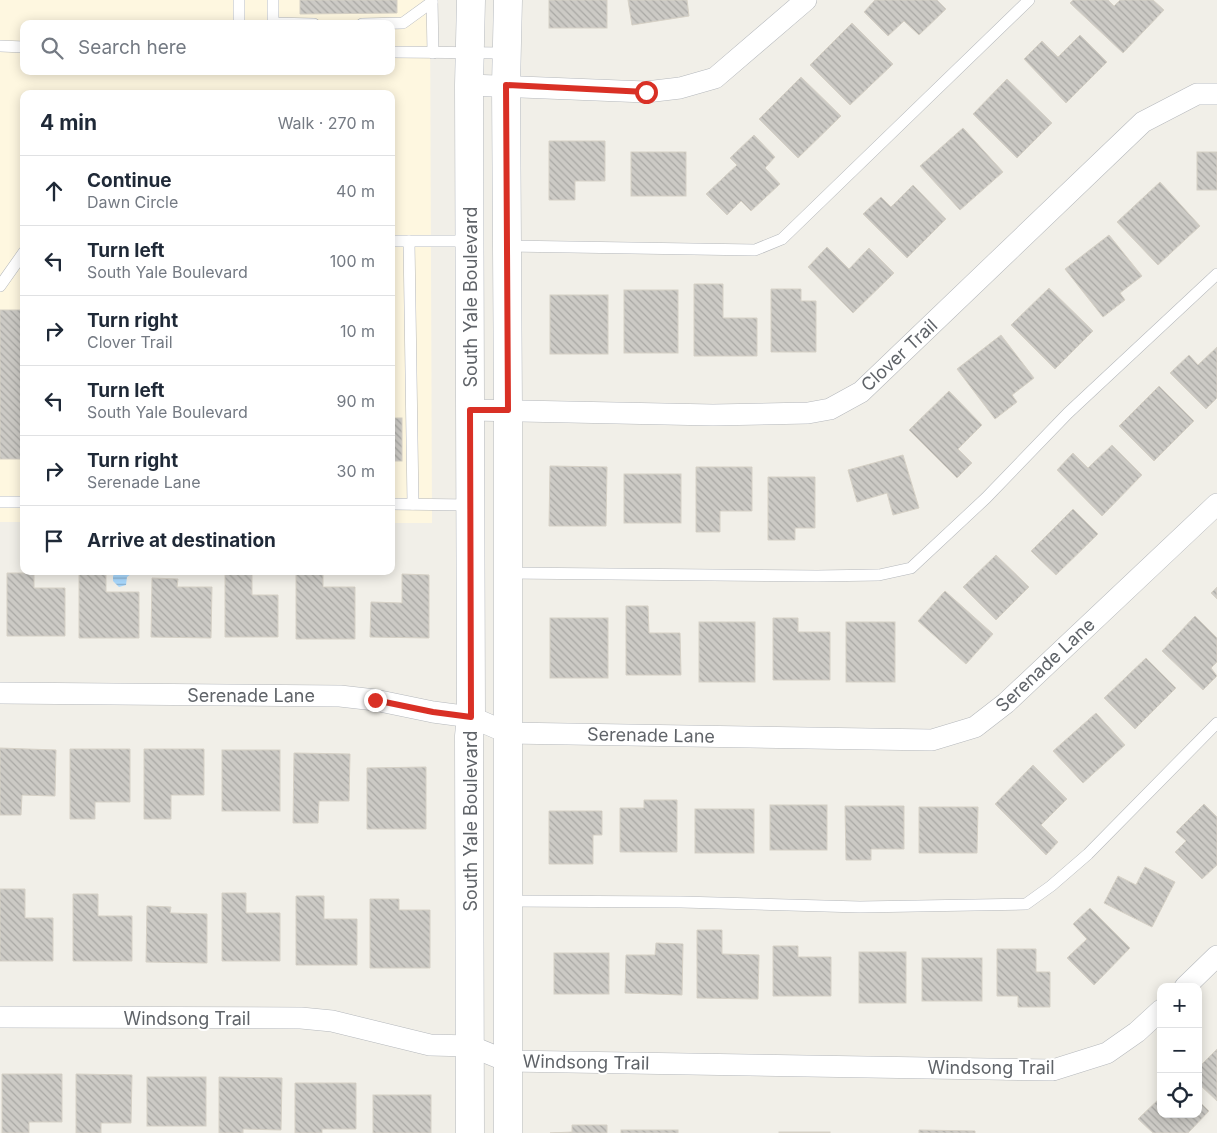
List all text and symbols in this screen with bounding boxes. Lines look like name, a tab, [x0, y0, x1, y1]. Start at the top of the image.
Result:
search box	[20, 20, 395, 75]
icon: search	[38, 34, 66, 62]
text: Search here	[78, 36, 187, 59]
route start	[635, 81, 658, 104]
text: 4 min	[40, 110, 97, 135]
text: Walk · 270 m	[278, 113, 375, 133]
text: Continue	[87, 169, 172, 192]
icon: ahead	[40, 177, 68, 205]
text: 40 m	[336, 181, 375, 201]
text: Dawn Circle	[87, 192, 178, 212]
street label: South Yale Boulevard	[460, 207, 481, 387]
text: Turn left	[87, 239, 165, 262]
icon: left	[40, 247, 68, 275]
text: 100 m	[330, 251, 375, 271]
text: South Yale Boulevard	[87, 262, 248, 282]
text: Turn right	[87, 309, 178, 332]
street label: Clover Trail	[857, 314, 941, 396]
icon: right	[40, 317, 68, 345]
text: 10 m	[340, 321, 375, 341]
text: Clover Trail	[87, 332, 173, 352]
text: Turn left	[87, 379, 165, 402]
icon: left	[40, 387, 68, 415]
text: 90 m	[336, 391, 375, 411]
text: South Yale Boulevard	[87, 402, 248, 422]
text: Turn right	[87, 449, 178, 472]
icon: right	[40, 457, 68, 485]
text: 30 m	[337, 461, 375, 481]
text: Serenade Lane	[87, 472, 201, 492]
icon: arrive	[40, 527, 68, 555]
text: Arrive at destination	[87, 529, 276, 552]
street label: Serenade Lane	[991, 614, 1099, 716]
street label: Serenade Lane	[187, 685, 315, 706]
route end	[364, 689, 387, 712]
street label: Serenade Lane	[587, 723, 715, 747]
street label: South Yale Boulevard	[460, 731, 481, 911]
map controls	[1157, 983, 1202, 1118]
button: +	[1157, 983, 1202, 1028]
street label: Windsong Trail	[124, 1008, 250, 1029]
button: −	[1157, 1028, 1202, 1073]
street label: Windsong Trail	[522, 1050, 650, 1074]
street label: Windsong Trail	[928, 1057, 1054, 1078]
button: locate	[1157, 1073, 1202, 1118]

